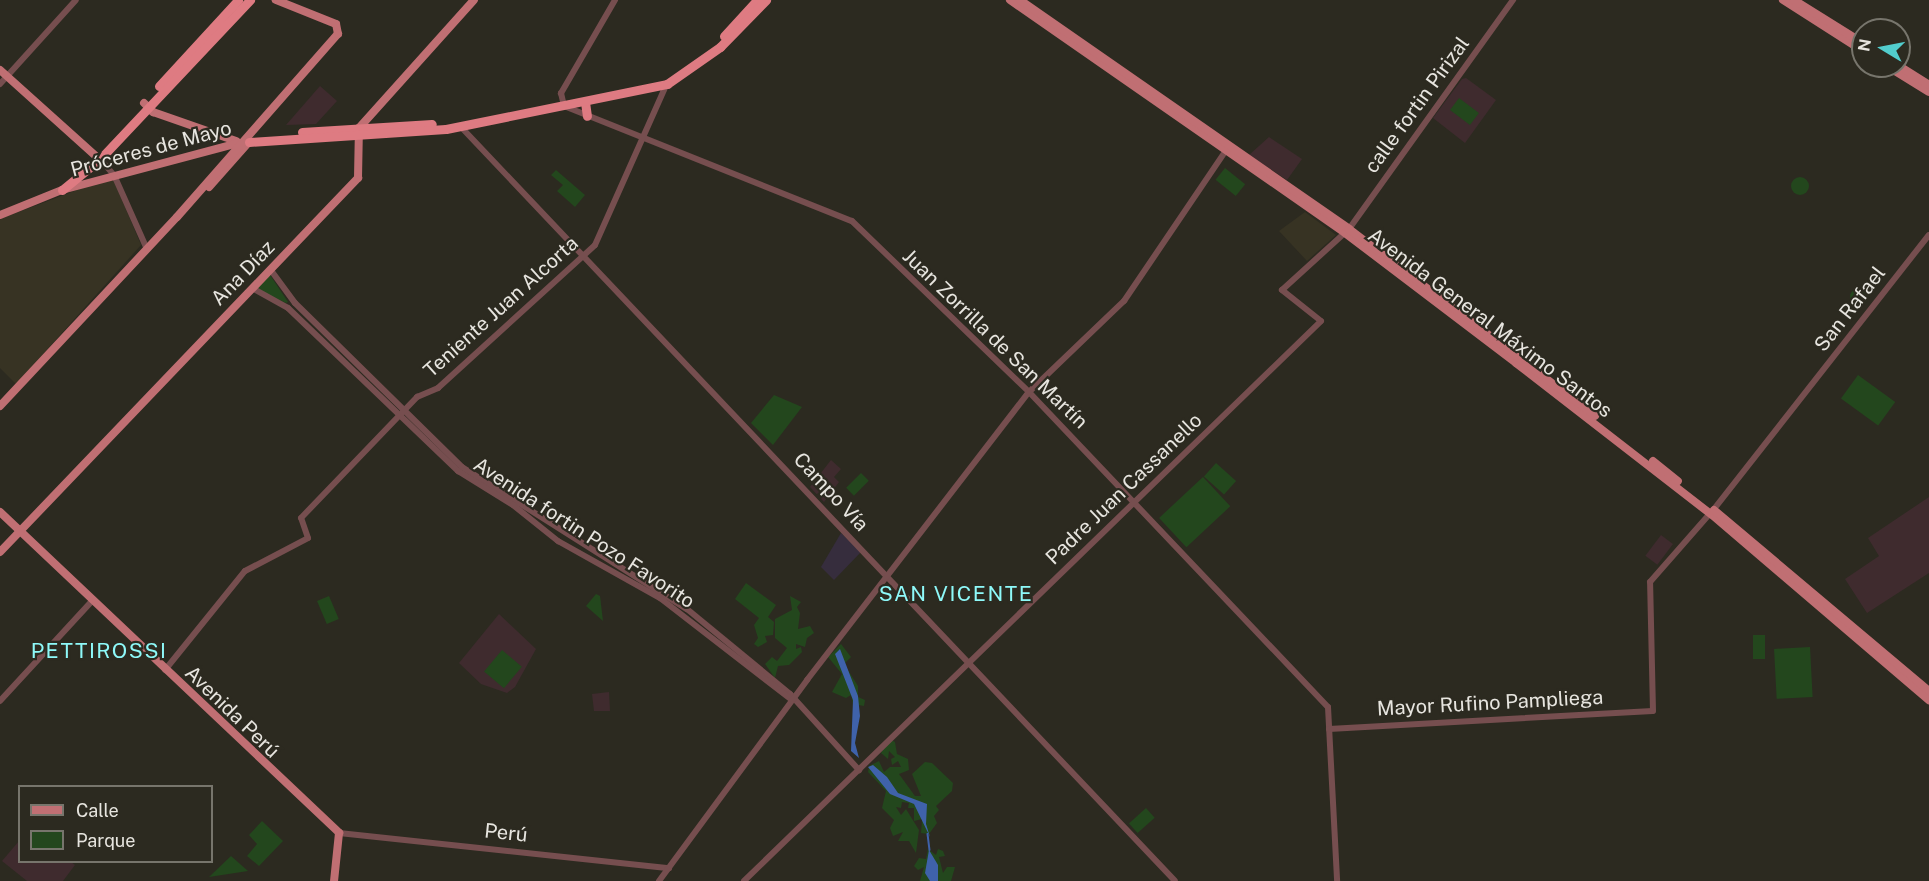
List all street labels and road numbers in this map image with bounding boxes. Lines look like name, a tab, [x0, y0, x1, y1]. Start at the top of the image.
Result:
street label: calle fortin Pirizal	[1360, 32, 1474, 178]
street label: Próceres de Mayo	[68, 116, 234, 182]
street label: Avenida General Máximo Santos	[1363, 223, 1617, 423]
street label: Teniente Juan Alcorta	[419, 231, 583, 383]
street label: Ana Díaz	[206, 236, 280, 310]
street label: Juan Zorrilla de San Martín	[897, 244, 1093, 434]
street label: San Rafael	[1809, 262, 1891, 356]
street label: Padre Juan Cassanello	[1041, 408, 1207, 570]
street label: Campo Vía	[788, 448, 874, 536]
street label: Avenida fortin Pozo Favorito	[469, 452, 699, 614]
street label: Avenida Perú	[180, 661, 284, 763]
street label: Mayor Rufino Pampliega	[1376, 685, 1604, 721]
street label: Perú	[483, 819, 529, 847]

